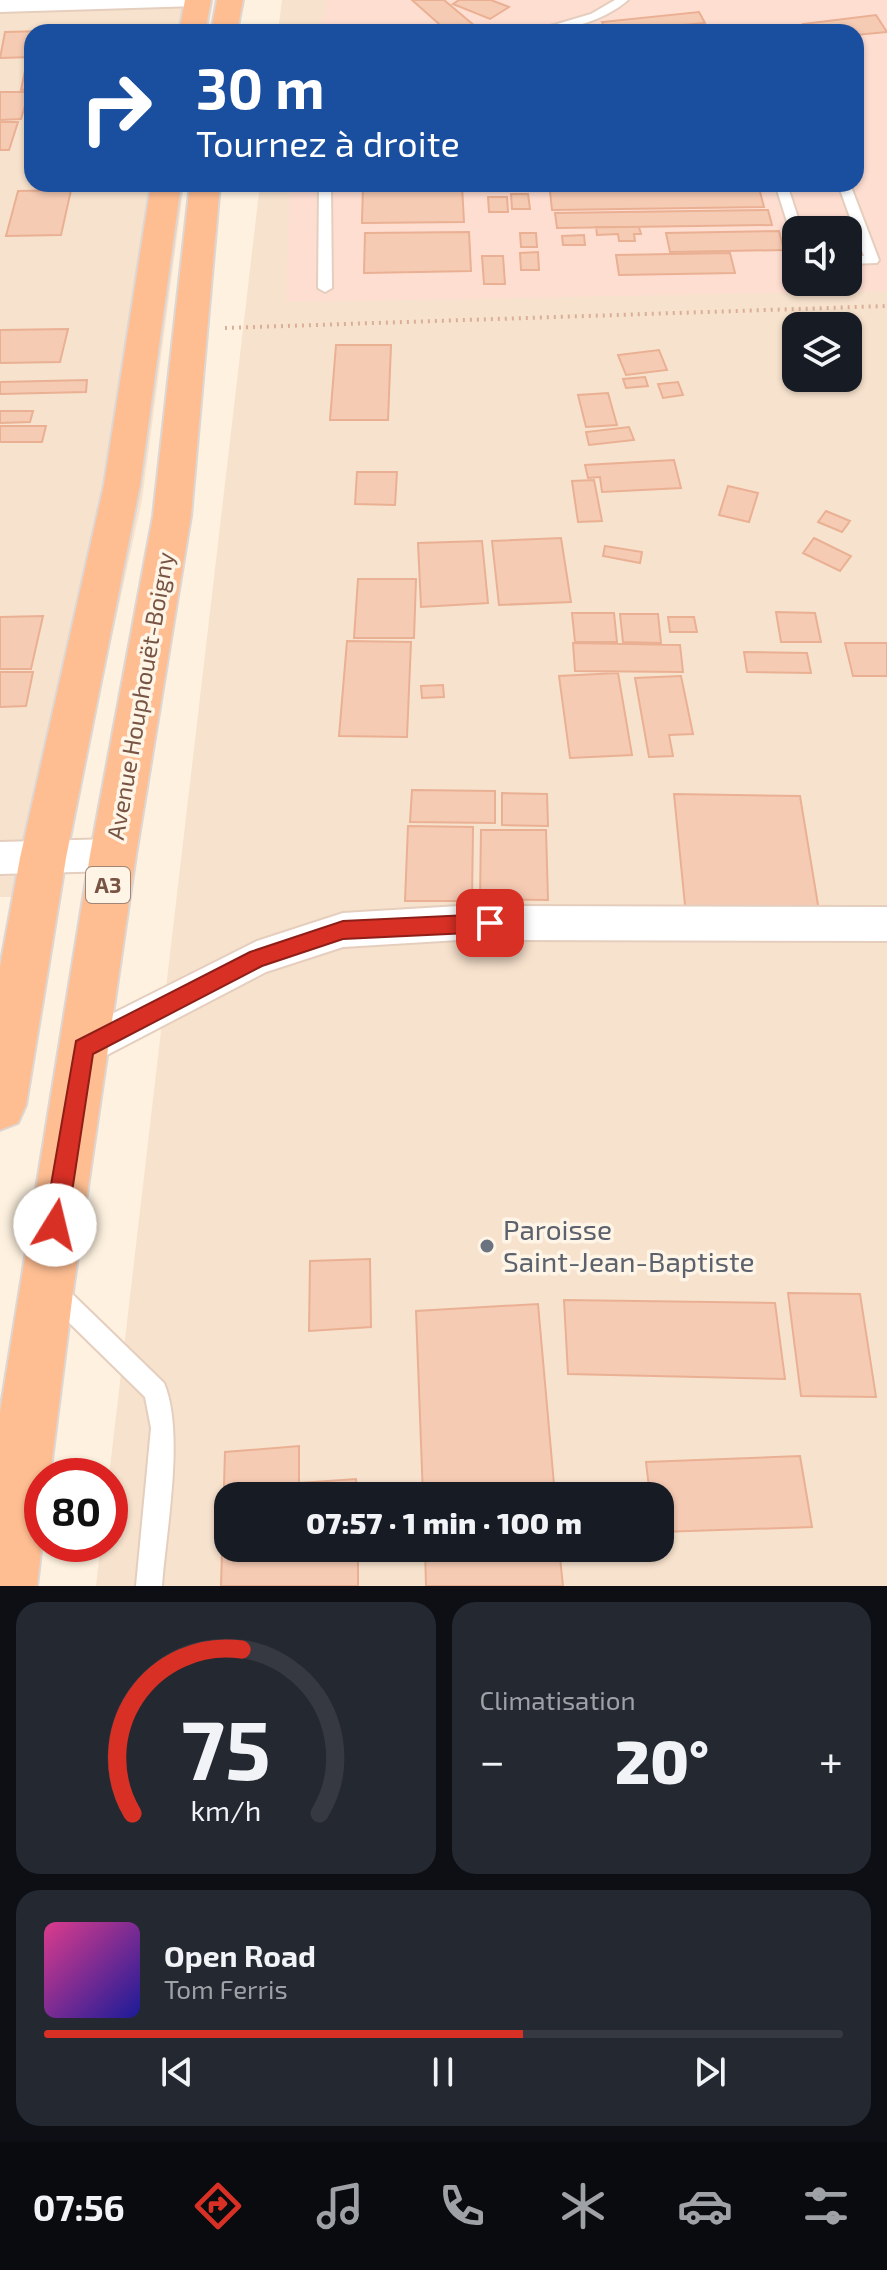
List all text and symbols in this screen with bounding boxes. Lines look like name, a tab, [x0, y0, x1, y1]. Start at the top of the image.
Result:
text: 30 m	[196, 53, 325, 120]
icon: right	[64, 56, 168, 160]
text: Tournez à droite	[196, 121, 460, 164]
map controls	[782, 216, 862, 392]
button: sound	[782, 216, 862, 296]
button: layers	[782, 312, 862, 392]
street label: Avenue Houphouët-Boigny	[100, 549, 179, 842]
road number: A3	[86, 867, 130, 903]
pin	[456, 889, 524, 957]
icon: arrive	[468, 901, 512, 945]
position arrow	[13, 1183, 97, 1267]
place label: Paroisse Saint-Jean-Baptiste	[503, 1212, 755, 1278]
marker: Paroisse Saint-Jean-Baptiste	[478, 1237, 496, 1255]
speed limit sign: 80	[24, 1458, 128, 1562]
text: 07:57 · 1 min · 100 m	[306, 1504, 582, 1540]
text: Climatisation	[480, 1684, 636, 1715]
text: 75	[181, 1697, 271, 1797]
text: 20°	[615, 1724, 709, 1796]
text: −	[480, 1733, 505, 1786]
text: +	[819, 1733, 843, 1786]
text: km/h	[190, 1792, 261, 1827]
text: Open Road	[164, 1937, 316, 1973]
text: Tom Ferris	[164, 1973, 288, 2004]
icon: previous	[155, 2050, 199, 2094]
icon: pause	[421, 2050, 465, 2094]
icon: next	[688, 2050, 732, 2094]
icon: directions	[190, 2178, 246, 2234]
icon: music	[312, 2178, 368, 2234]
icon: phone	[434, 2178, 490, 2234]
icon: climate	[555, 2178, 611, 2234]
icon: car	[677, 2178, 733, 2234]
icon: filters	[798, 2178, 854, 2234]
text: 07:56	[33, 2185, 125, 2228]

